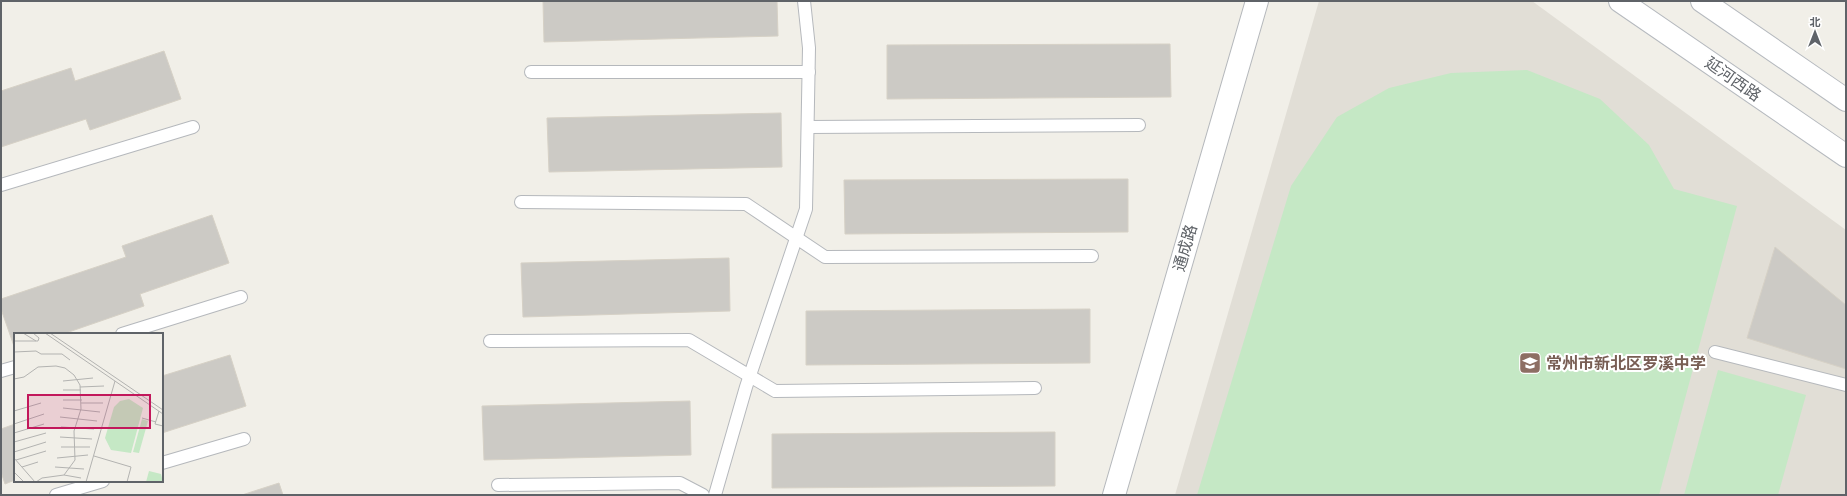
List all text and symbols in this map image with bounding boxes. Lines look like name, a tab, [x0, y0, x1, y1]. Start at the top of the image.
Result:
north arrow	[1795, 12, 1835, 52]
text: 北	[1810, 14, 1821, 30]
street label: 延河西路	[1700, 51, 1766, 107]
street label: 通成路	[1167, 222, 1203, 274]
inset map	[14, 333, 163, 482]
school or university icon: 常州市新北区罗溪中学	[1517, 350, 1543, 376]
place label: 常州市新北区罗溪中学	[1546, 352, 1706, 375]

